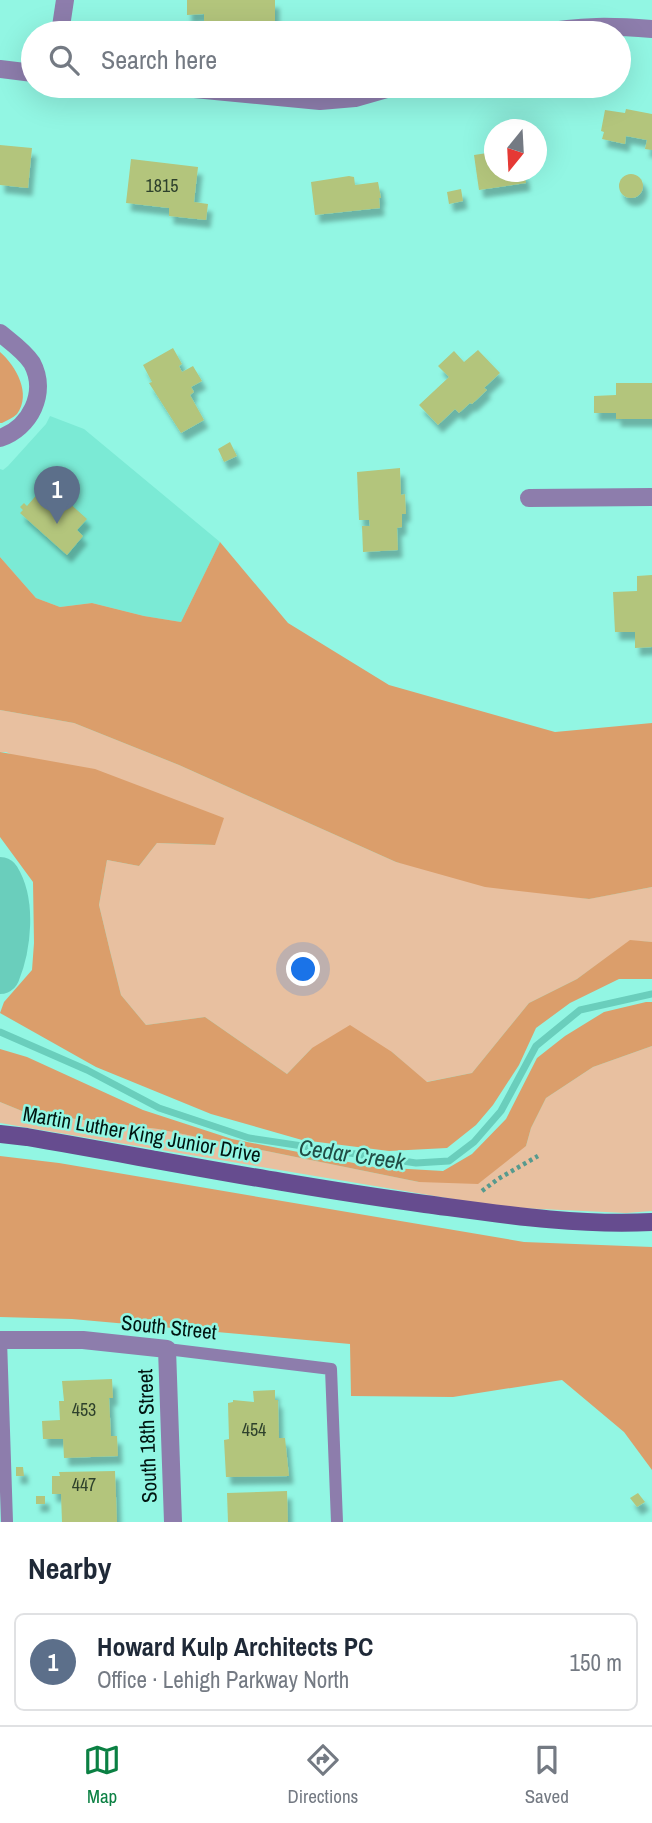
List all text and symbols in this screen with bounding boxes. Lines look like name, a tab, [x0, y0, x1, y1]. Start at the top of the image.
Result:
search box	[21, 21, 631, 98]
icon: search	[45, 41, 83, 79]
text: Search here	[101, 42, 217, 77]
north arrow	[484, 119, 547, 182]
house number: 1815	[146, 173, 178, 198]
pin: 1	[34, 466, 80, 524]
your location	[286, 952, 320, 986]
street label: Martin Luther King Junior Drive	[21, 1099, 263, 1169]
water label: Cedar Creek	[297, 1131, 409, 1177]
street label: South Street	[120, 1308, 218, 1346]
street label: South 18th Street	[130, 1368, 164, 1503]
house number: 453	[72, 1397, 96, 1422]
house number: 454	[242, 1417, 266, 1442]
house number: 447	[72, 1472, 96, 1497]
text: Nearby	[28, 1548, 111, 1588]
text: Howard Kulp Architects PC	[97, 1629, 373, 1664]
text: 1	[48, 1647, 58, 1678]
text: 150 m	[570, 1647, 622, 1678]
text: Office · Lehigh Parkway North	[97, 1664, 349, 1695]
tab: Map	[83, 1741, 121, 1809]
tab: Directions	[287, 1741, 358, 1809]
tab: Saved	[525, 1741, 569, 1809]

